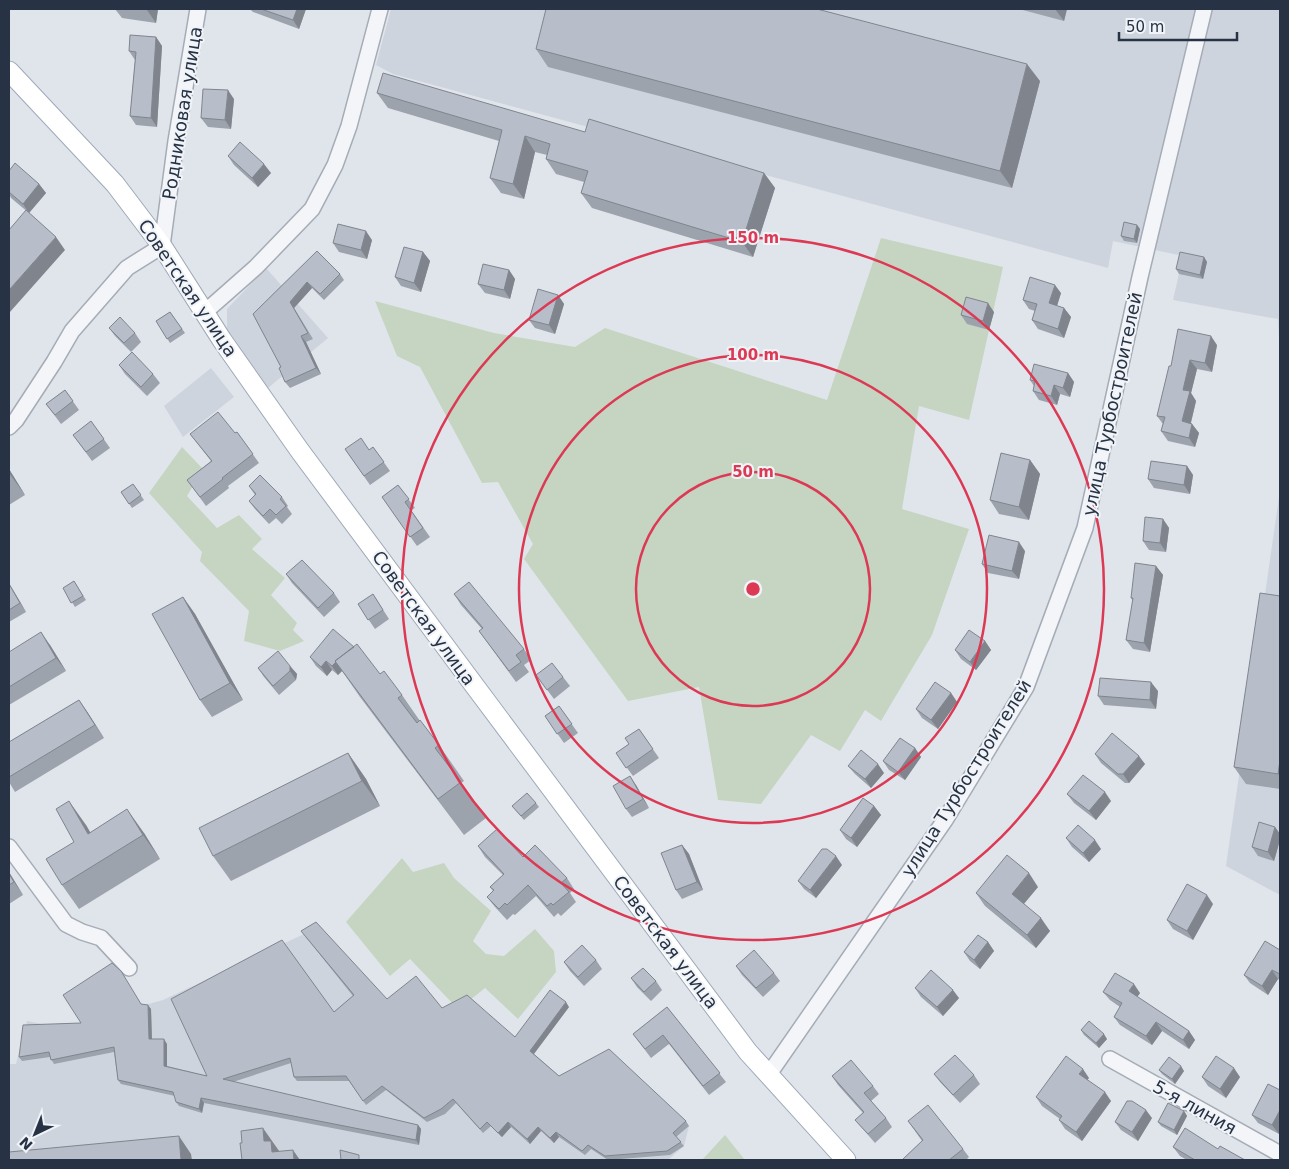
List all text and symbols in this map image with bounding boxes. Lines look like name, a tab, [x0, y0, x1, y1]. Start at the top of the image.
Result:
scale bar	[1119, 10, 1236, 42]
text: 50 m	[1126, 18, 1164, 36]
street label: Родниковая улица	[158, 25, 206, 201]
street label: Советская улица	[134, 215, 242, 361]
text: 150 m	[727, 229, 779, 247]
street label: улица Турбостроителей	[1078, 290, 1146, 518]
text: 100 m	[727, 346, 779, 364]
text: 50 m	[732, 463, 774, 481]
street label: Советская улица	[368, 547, 480, 689]
centre of rings	[744, 580, 762, 598]
street label: улица Турбостроителей	[897, 676, 1035, 880]
street label: Советская улица	[609, 871, 723, 1013]
street label: 5-я линия	[1150, 1076, 1240, 1138]
north arrow	[10, 1109, 60, 1159]
text: N	[16, 1134, 36, 1153]

